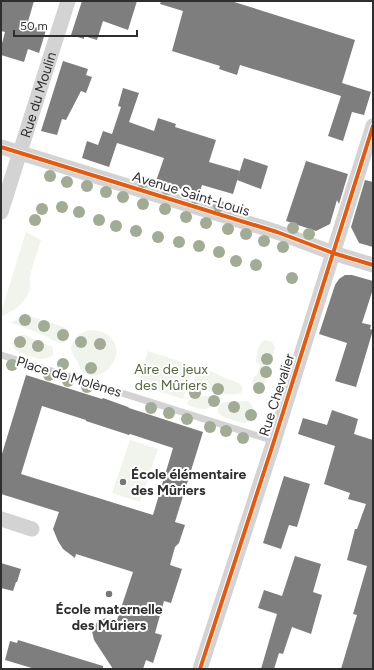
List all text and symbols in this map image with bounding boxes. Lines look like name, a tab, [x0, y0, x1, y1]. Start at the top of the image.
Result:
scale bar	[14, 12, 137, 38]
text: 50 m	[20, 19, 48, 33]
street label: Rue du Moulin	[17, 50, 60, 140]
street label: Avenue Saint-Louis	[130, 168, 252, 220]
street label: Rue Chevalier	[256, 351, 298, 439]
street label: Place de Molènes	[14, 353, 124, 401]
park label: Aire de jeux des Mûriers	[134, 361, 208, 394]
place label: École élémentaire des Mûriers	[131, 466, 246, 499]
marker: École élémentaire des Mûriers	[118, 477, 128, 487]
marker: École maternelle des Mûriers	[104, 589, 114, 599]
place label: École maternelle des Mûriers	[55, 601, 163, 634]

